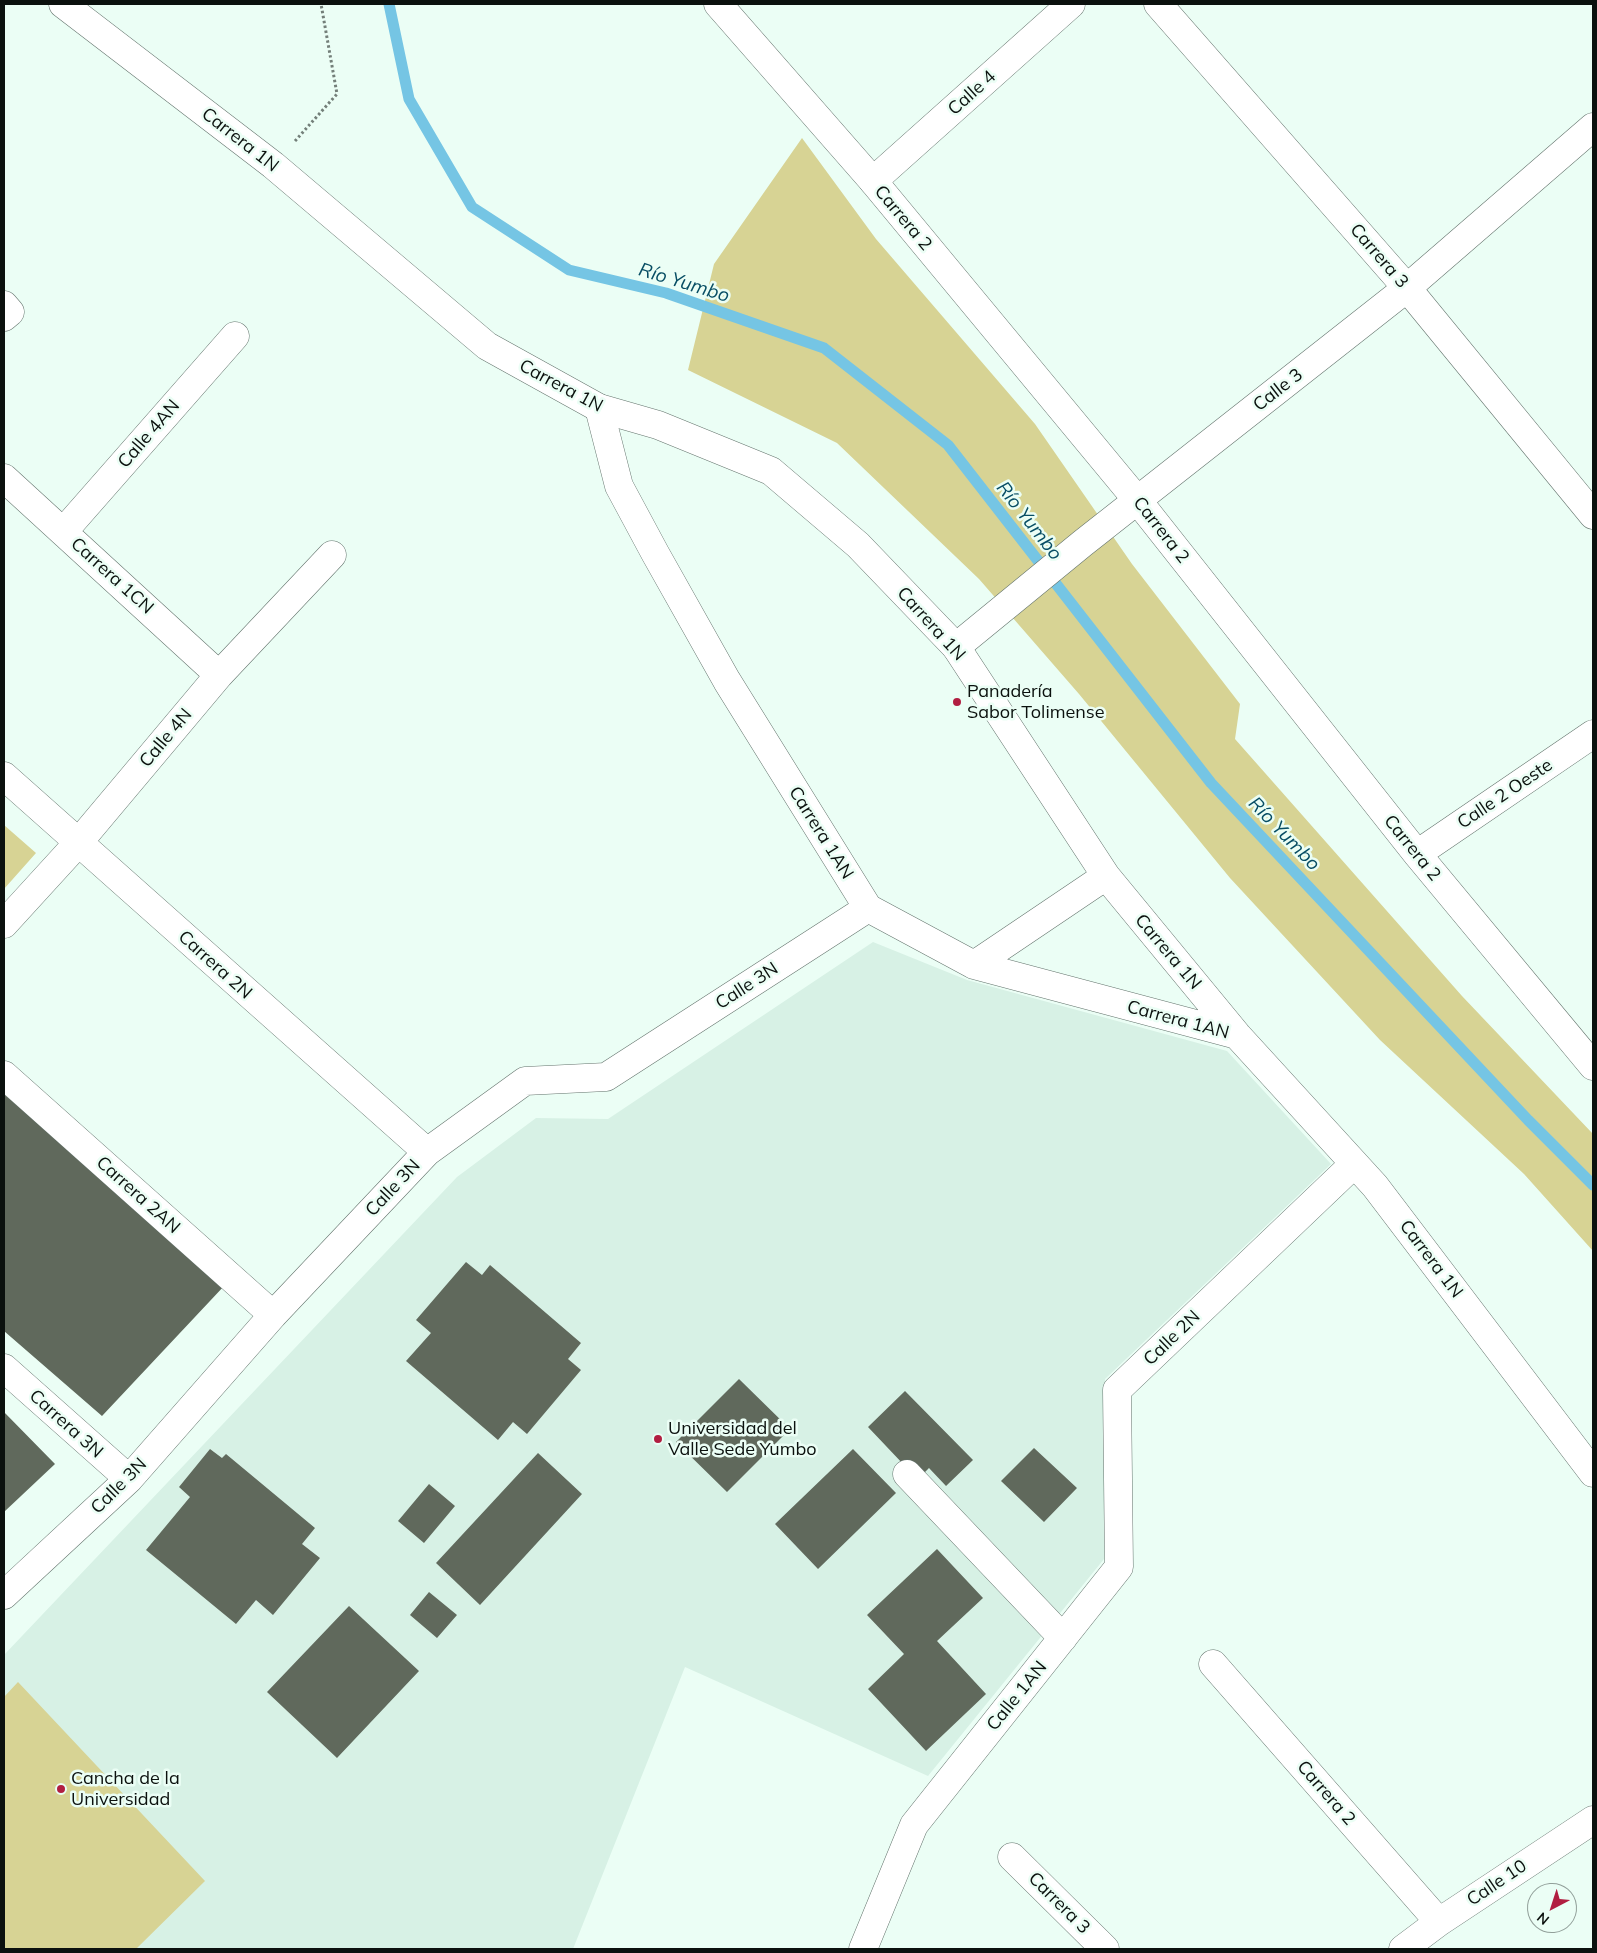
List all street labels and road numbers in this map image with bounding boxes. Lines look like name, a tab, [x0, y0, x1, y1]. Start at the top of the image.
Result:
street label: Calle 4	[944, 66, 1000, 120]
street label: Carrera 1N	[197, 103, 283, 177]
street label: Carrera 2	[870, 181, 936, 255]
street label: Carrera 3	[1345, 219, 1413, 293]
street label: Carrera 1N	[515, 355, 607, 417]
street label: Calle 3	[1249, 364, 1307, 416]
street label: Calle 4AN	[114, 395, 184, 473]
street label: Carrera 2	[1128, 492, 1194, 568]
street label: Carrera 1CN	[66, 533, 158, 619]
street label: Carrera 1N	[892, 583, 970, 665]
street label: Calle 4N	[135, 704, 197, 772]
street label: Calle 2 Oeste	[1453, 754, 1557, 834]
street label: Carrera 1AN	[784, 783, 858, 883]
street label: Carrera 2	[1379, 811, 1445, 885]
street label: Carrera 1N	[1130, 910, 1206, 994]
street label: Carrera 2N	[174, 926, 256, 1004]
street label: Calle 3N	[712, 958, 782, 1014]
street label: Carrera 1AN	[1125, 996, 1231, 1044]
street label: Carrera 2AN	[92, 1152, 184, 1238]
street label: Calle 3N	[361, 1155, 425, 1221]
street label: Carrera 1N	[1395, 1216, 1467, 1302]
street label: Calle 2N	[1139, 1306, 1205, 1370]
street label: Carrera 3N	[25, 1385, 107, 1463]
street label: Calle 3N	[87, 1454, 151, 1518]
street label: Calle 1AN	[982, 1657, 1052, 1735]
street label: Carrera 2	[1292, 1756, 1360, 1830]
street label: Calle 10	[1463, 1855, 1531, 1911]
street label: Carrera 3	[1024, 1868, 1094, 1938]

